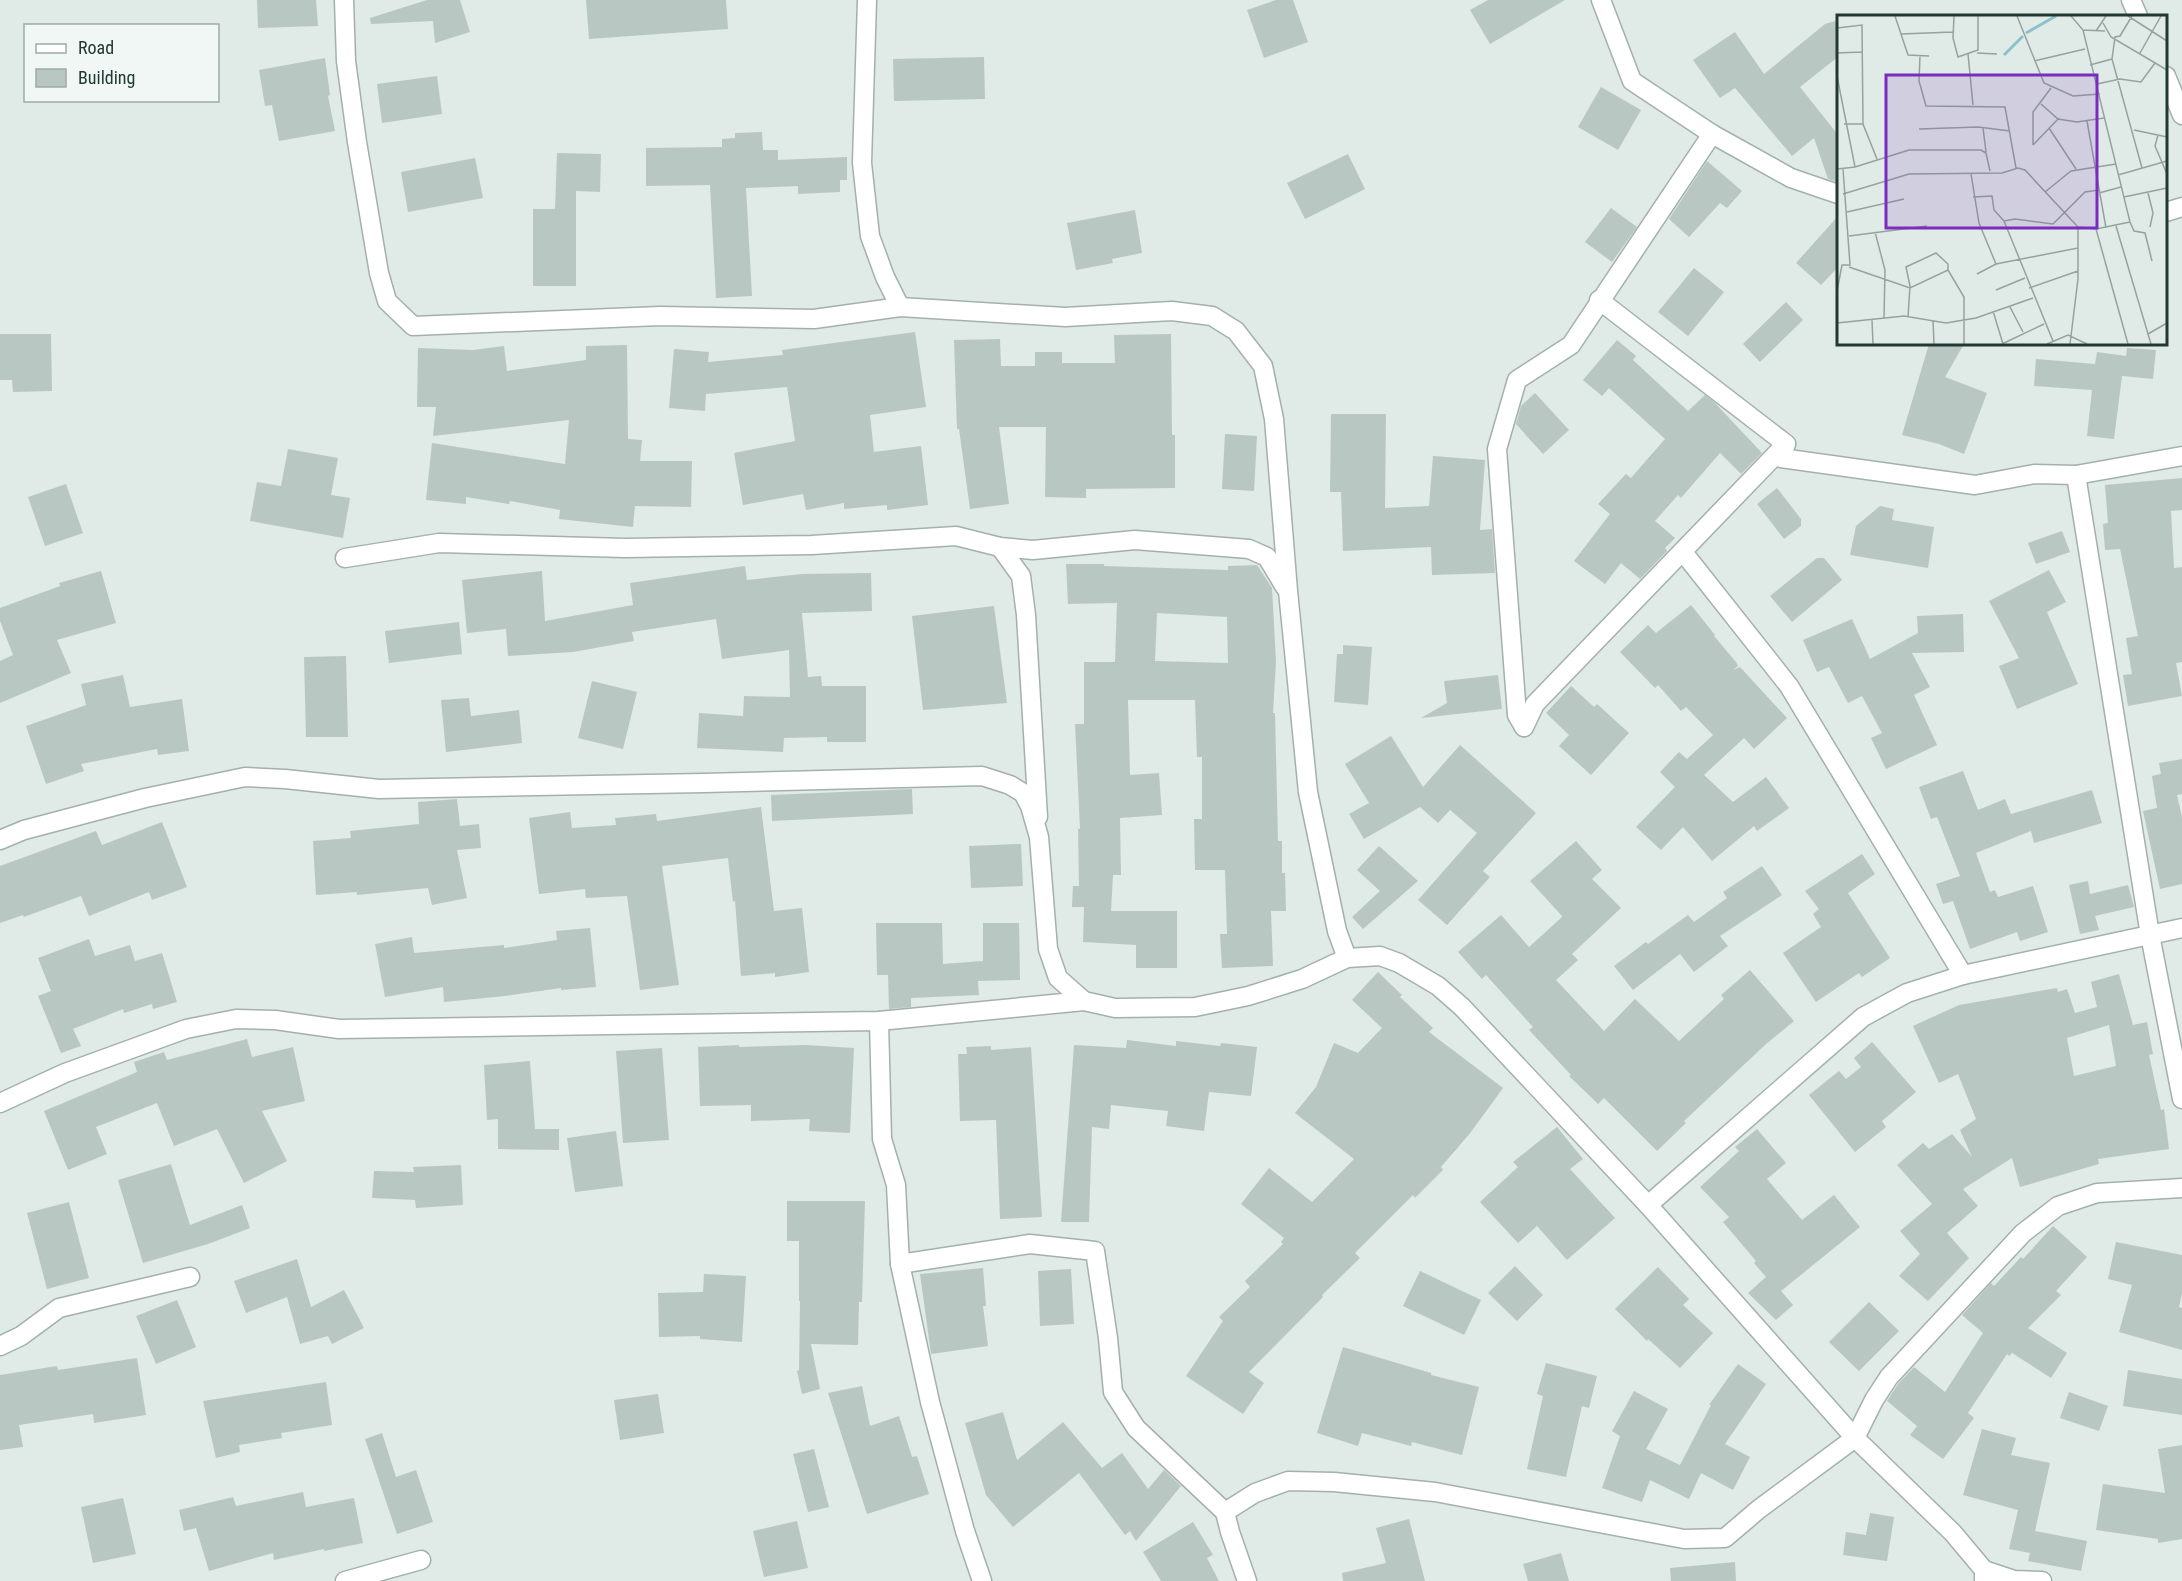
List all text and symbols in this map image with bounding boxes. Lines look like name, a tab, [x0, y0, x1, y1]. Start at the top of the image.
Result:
inset map	[1837, 15, 2167, 345]
legend	[24, 24, 219, 102]
text: Road	[78, 37, 114, 58]
text: Building	[78, 67, 135, 88]

